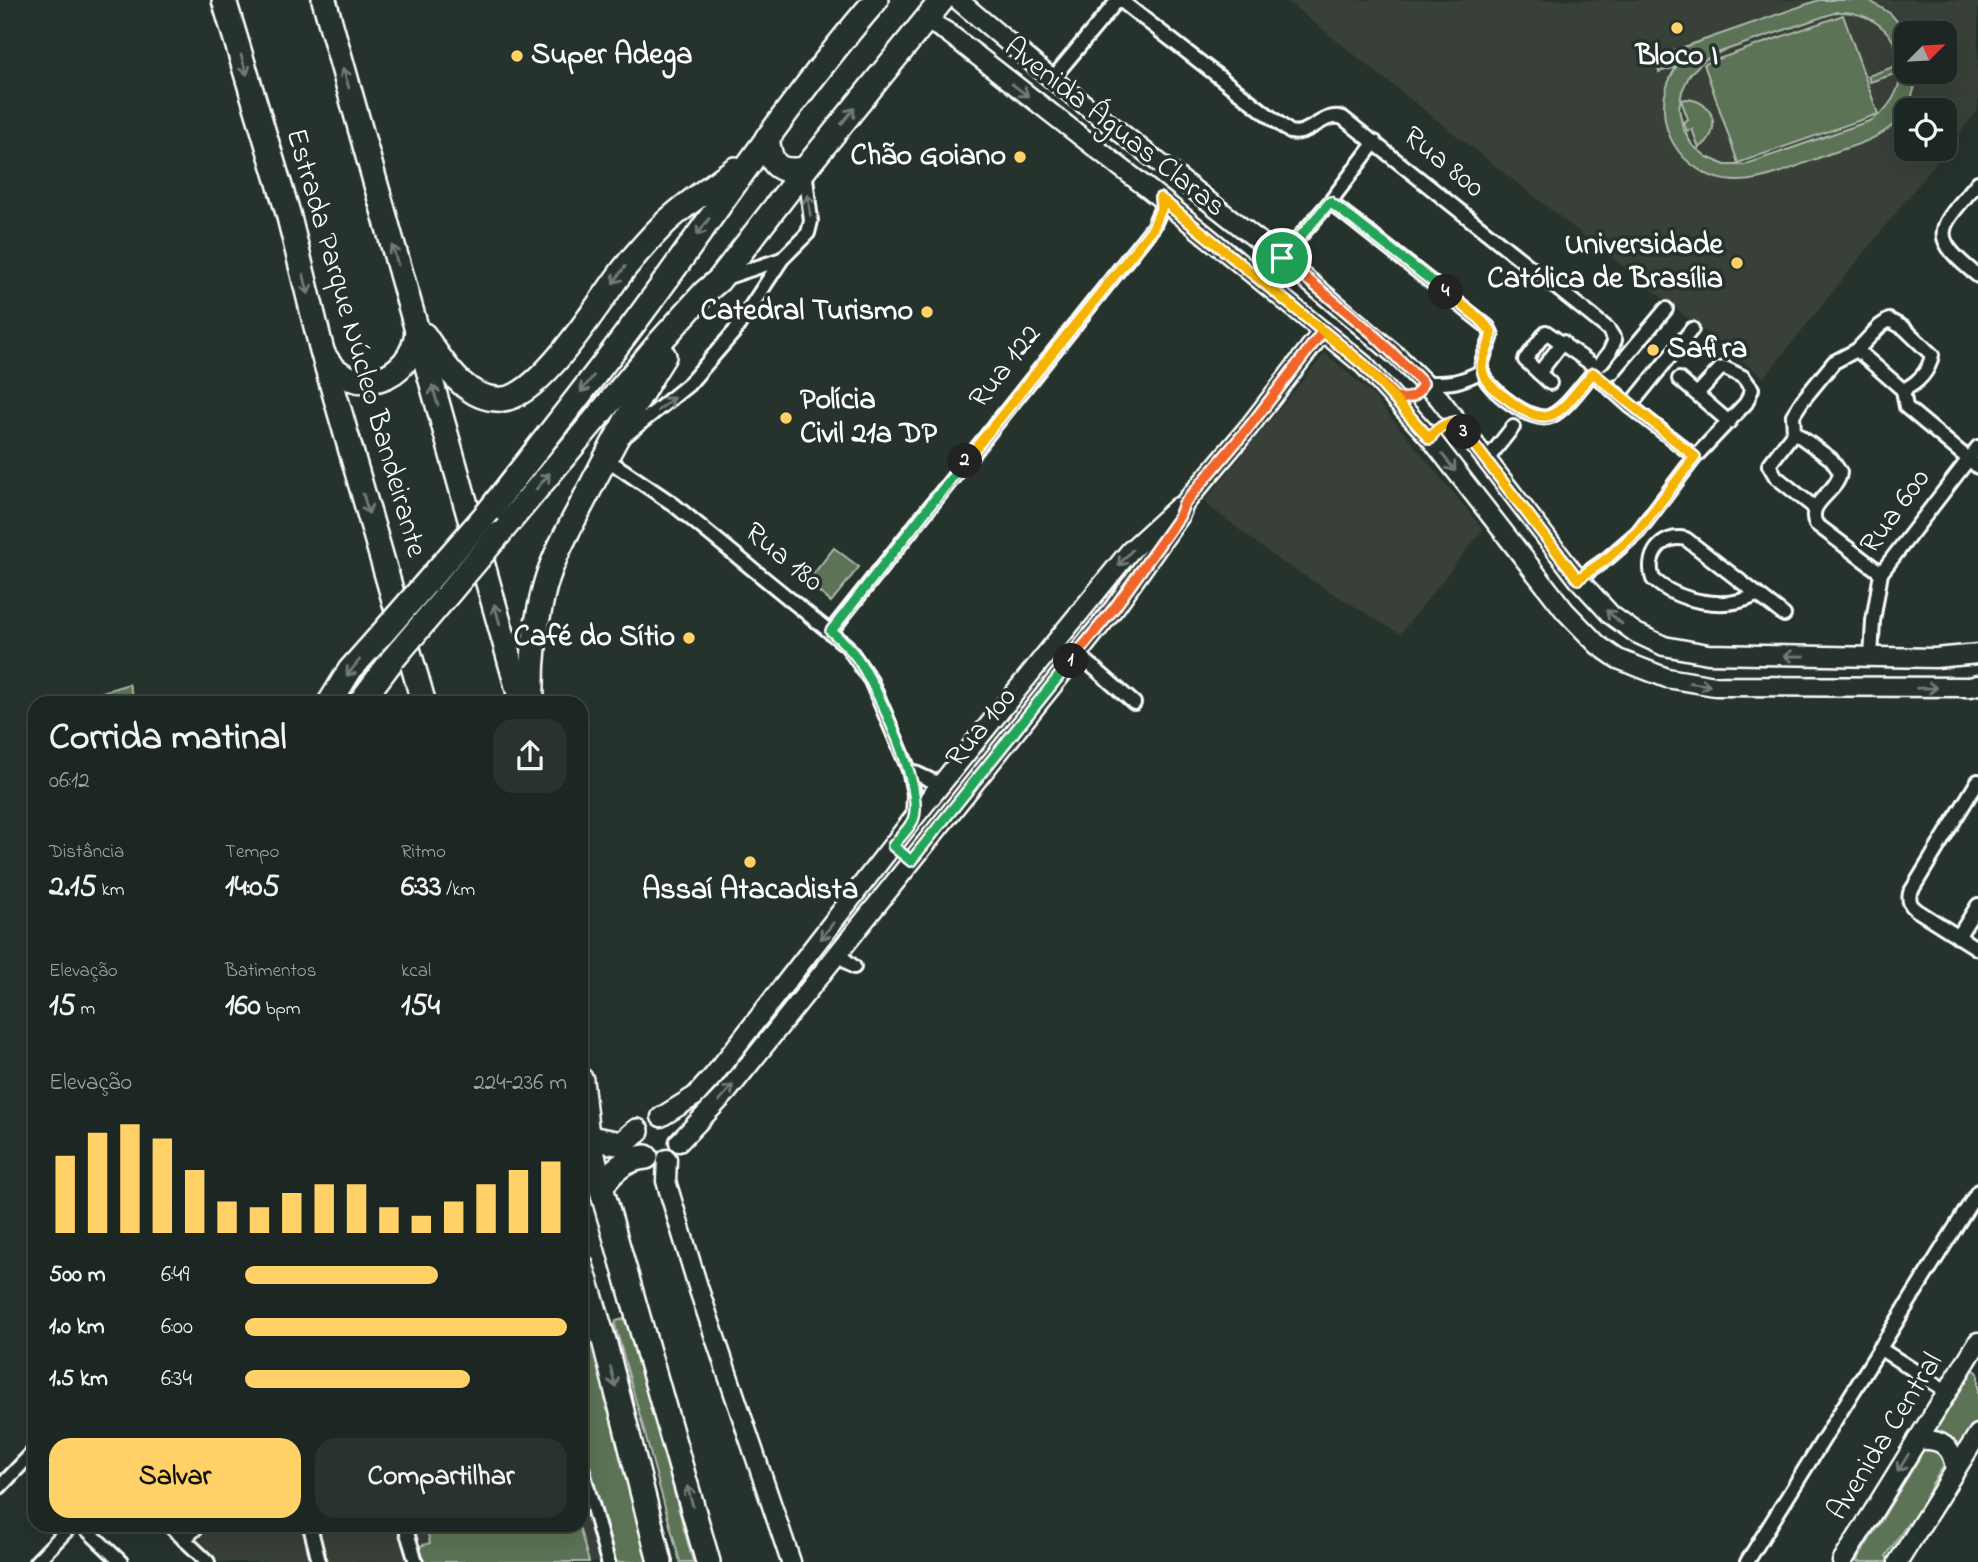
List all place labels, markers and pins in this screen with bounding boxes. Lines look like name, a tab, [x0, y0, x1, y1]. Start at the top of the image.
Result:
marker: Bloco I	[1669, 20, 1685, 36]
place label: Super Adega	[531, 34, 692, 79]
place label: Bloco I	[1634, 35, 1718, 79]
marker: Super Adega	[509, 48, 525, 64]
place label: Chão Goiano	[851, 135, 1006, 179]
marker: Chão Goiano	[1012, 149, 1028, 165]
place label: Universidade Católica de Brasília	[1487, 224, 1725, 302]
pin	[1252, 228, 1312, 288]
marker: Universidade Católica de Brasília	[1729, 255, 1745, 271]
pin: 4	[1428, 274, 1464, 310]
place label: Catedral Turismo	[701, 290, 913, 334]
marker: Catedral Turismo	[919, 304, 935, 320]
place label: Safira	[1667, 328, 1747, 372]
marker: Safira	[1645, 342, 1661, 358]
place label: Polícia Civil 21a DP	[800, 379, 938, 457]
marker: Polícia Civil 21a DP	[778, 410, 794, 426]
pin: 3	[1446, 414, 1482, 450]
pin: 2	[948, 444, 982, 478]
place label: Café do Sítio	[514, 616, 675, 660]
marker: Café do Sítio	[681, 630, 697, 646]
pin: 1	[1054, 644, 1088, 678]
marker: Assaí Atacadista	[742, 854, 758, 870]
place label: Assaí Atacadista	[642, 869, 858, 913]

